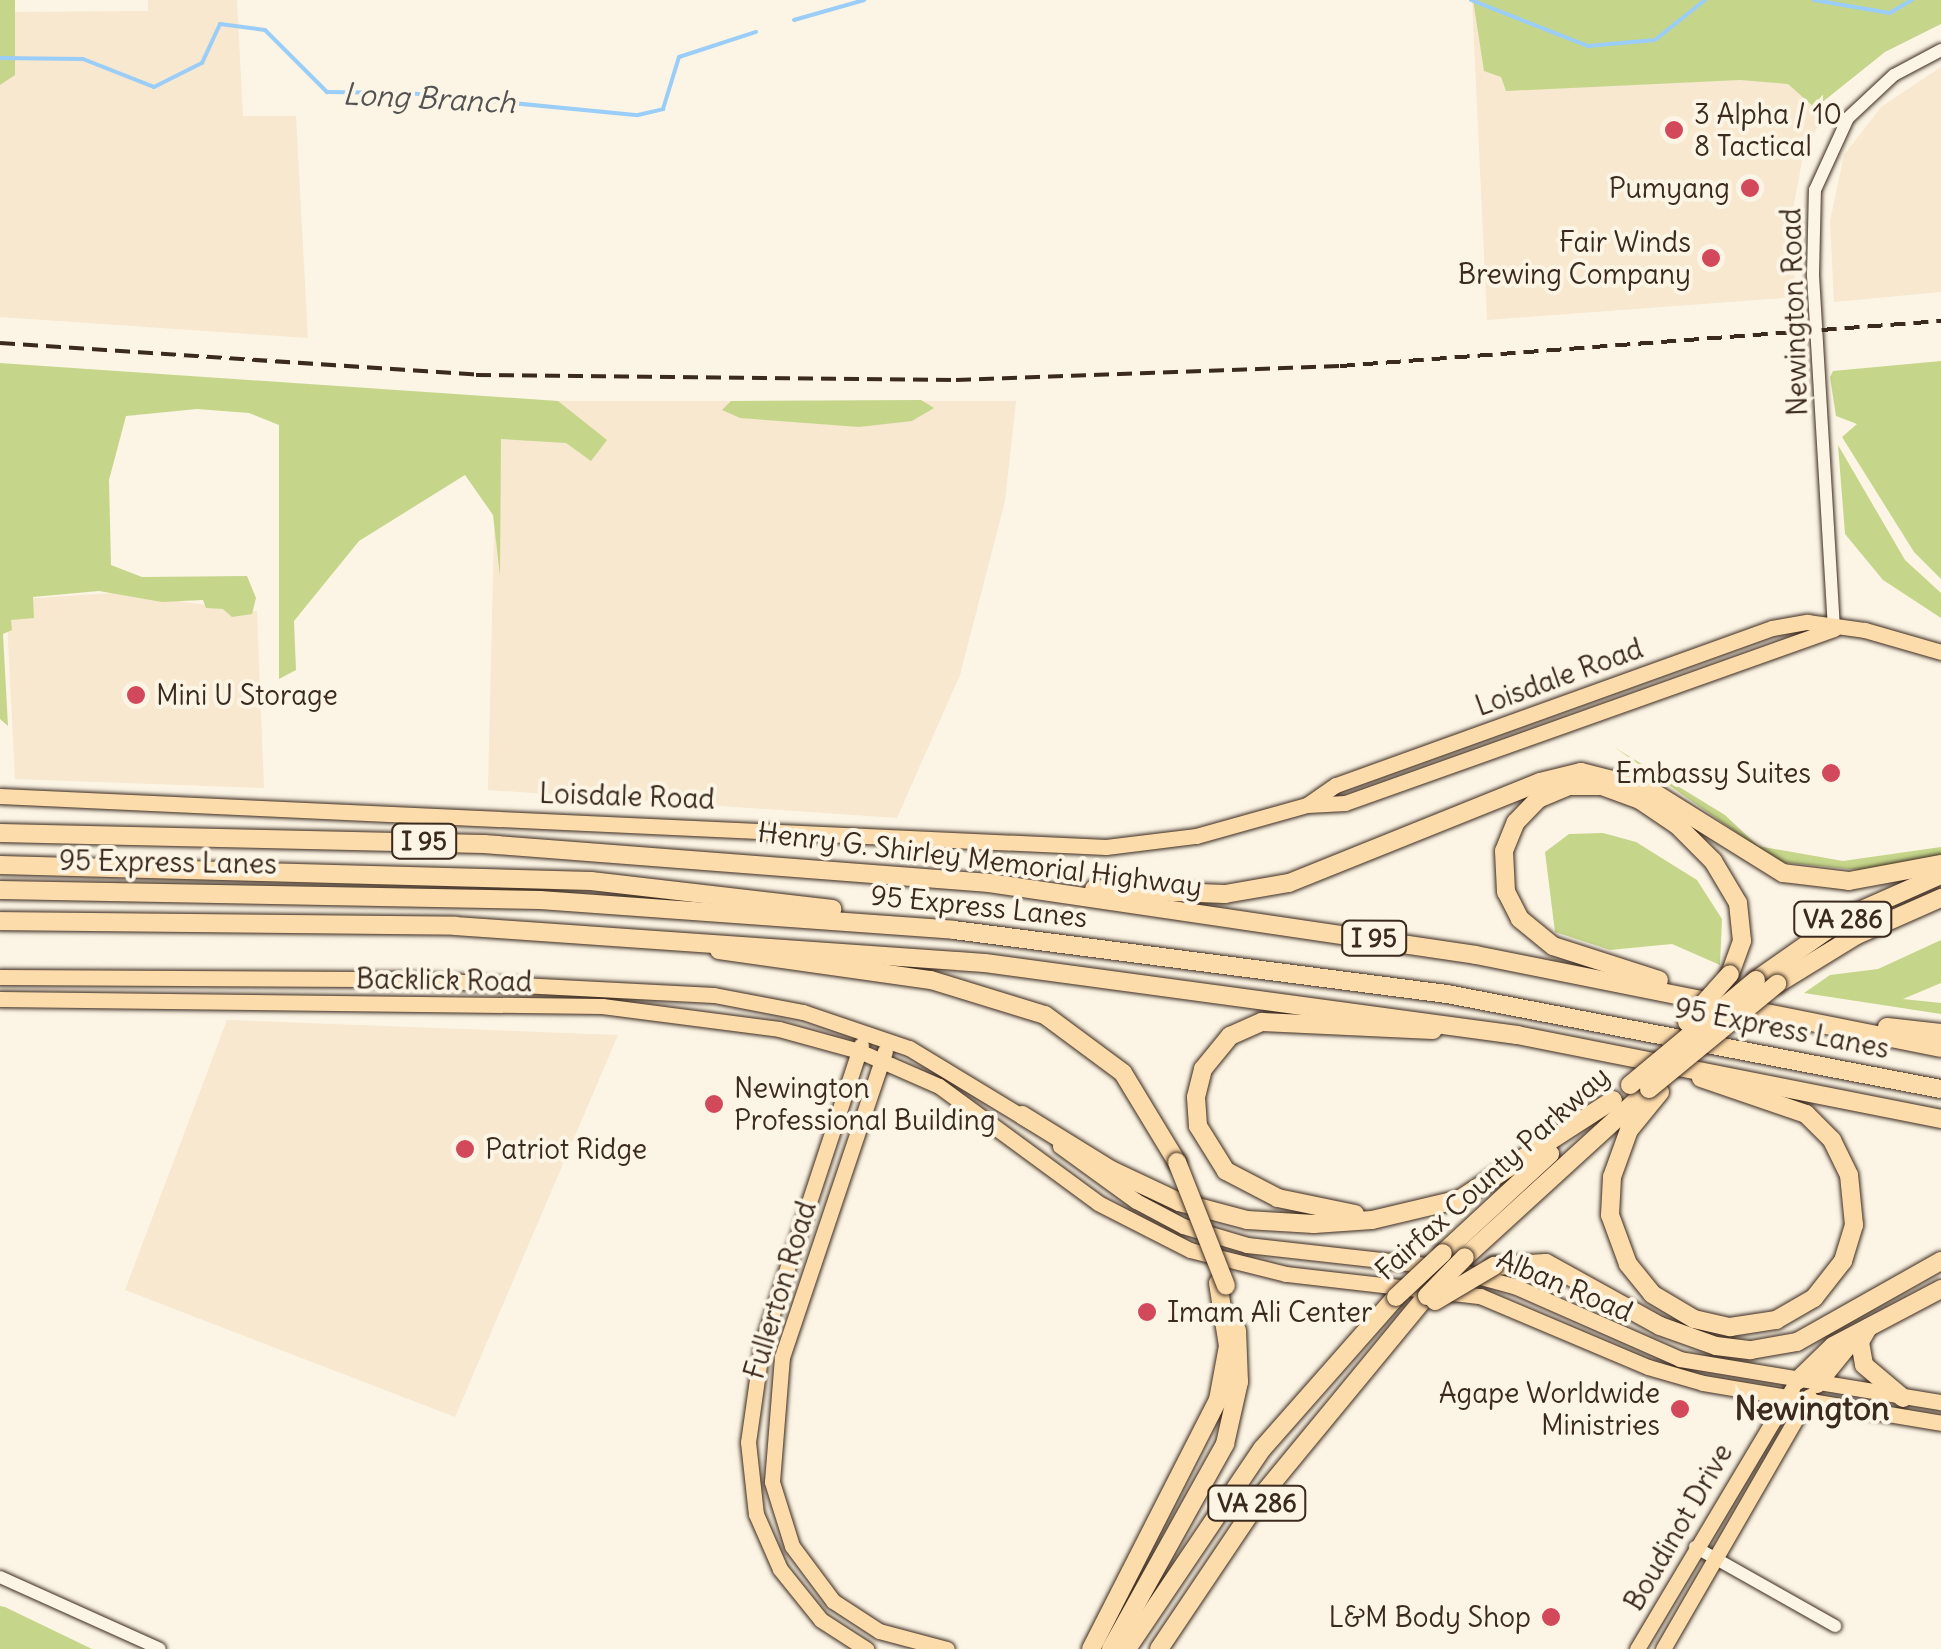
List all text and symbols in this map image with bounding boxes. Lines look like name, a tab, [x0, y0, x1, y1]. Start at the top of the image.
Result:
water label: Long Branch	[342, 76, 516, 120]
place label: 3 Alpha / 10 8 Tactical	[1694, 97, 1842, 163]
marker: 3 Alpha / 10 8 Tactical	[1663, 119, 1685, 141]
place label: Pumyang	[1609, 171, 1730, 205]
marker: Pumyang	[1739, 177, 1761, 199]
street label: Newington Road	[1774, 207, 1814, 417]
place label: Fair Winds Brewing Company	[1458, 225, 1691, 291]
marker: Fair Winds Brewing Company	[1700, 247, 1722, 269]
street label: Loisdale Road	[1471, 631, 1647, 723]
place label: Mini U Storage	[156, 678, 338, 712]
marker: Mini U Storage	[125, 684, 147, 706]
place label: Embassy Suites	[1616, 756, 1811, 790]
marker: Embassy Suites	[1820, 762, 1842, 784]
street label: Loisdale Road	[539, 776, 715, 816]
street label: Henry G. Shirley Memorial Highway	[756, 815, 1204, 903]
road number: I 95	[389, 821, 459, 861]
street label: 95 Express Lanes	[59, 843, 277, 881]
street label: 95 Express Lanes	[869, 878, 1089, 934]
road number: VA 286	[1793, 899, 1893, 939]
road number: I 95	[1339, 918, 1409, 958]
street label: Backlick Road	[356, 962, 532, 998]
street label: 95 Express Lanes	[1672, 991, 1892, 1065]
street label: Fairfax County Parkway	[1368, 1059, 1616, 1287]
place label: Newington Professional Building	[734, 1071, 996, 1137]
marker: Newington Professional Building	[703, 1093, 725, 1115]
place label: Patriot Ridge	[485, 1132, 647, 1166]
marker: Patriot Ridge	[454, 1138, 476, 1160]
street label: Fullerton Road	[737, 1197, 823, 1383]
street label: Alban Road	[1492, 1241, 1638, 1329]
place label: Imam Ali Center	[1167, 1295, 1372, 1329]
marker: Imam Ali Center	[1136, 1301, 1158, 1323]
place label: Agape Worldwide Ministries	[1439, 1376, 1660, 1442]
district label: Newington	[1734, 1390, 1890, 1428]
marker: Agape Worldwide Ministries	[1669, 1398, 1691, 1420]
street label: Boudinot Drive	[1617, 1438, 1739, 1616]
road number: VA 286	[1207, 1483, 1307, 1523]
place label: L&M Body Shop	[1328, 1600, 1531, 1634]
marker: L&M Body Shop	[1540, 1606, 1562, 1628]

